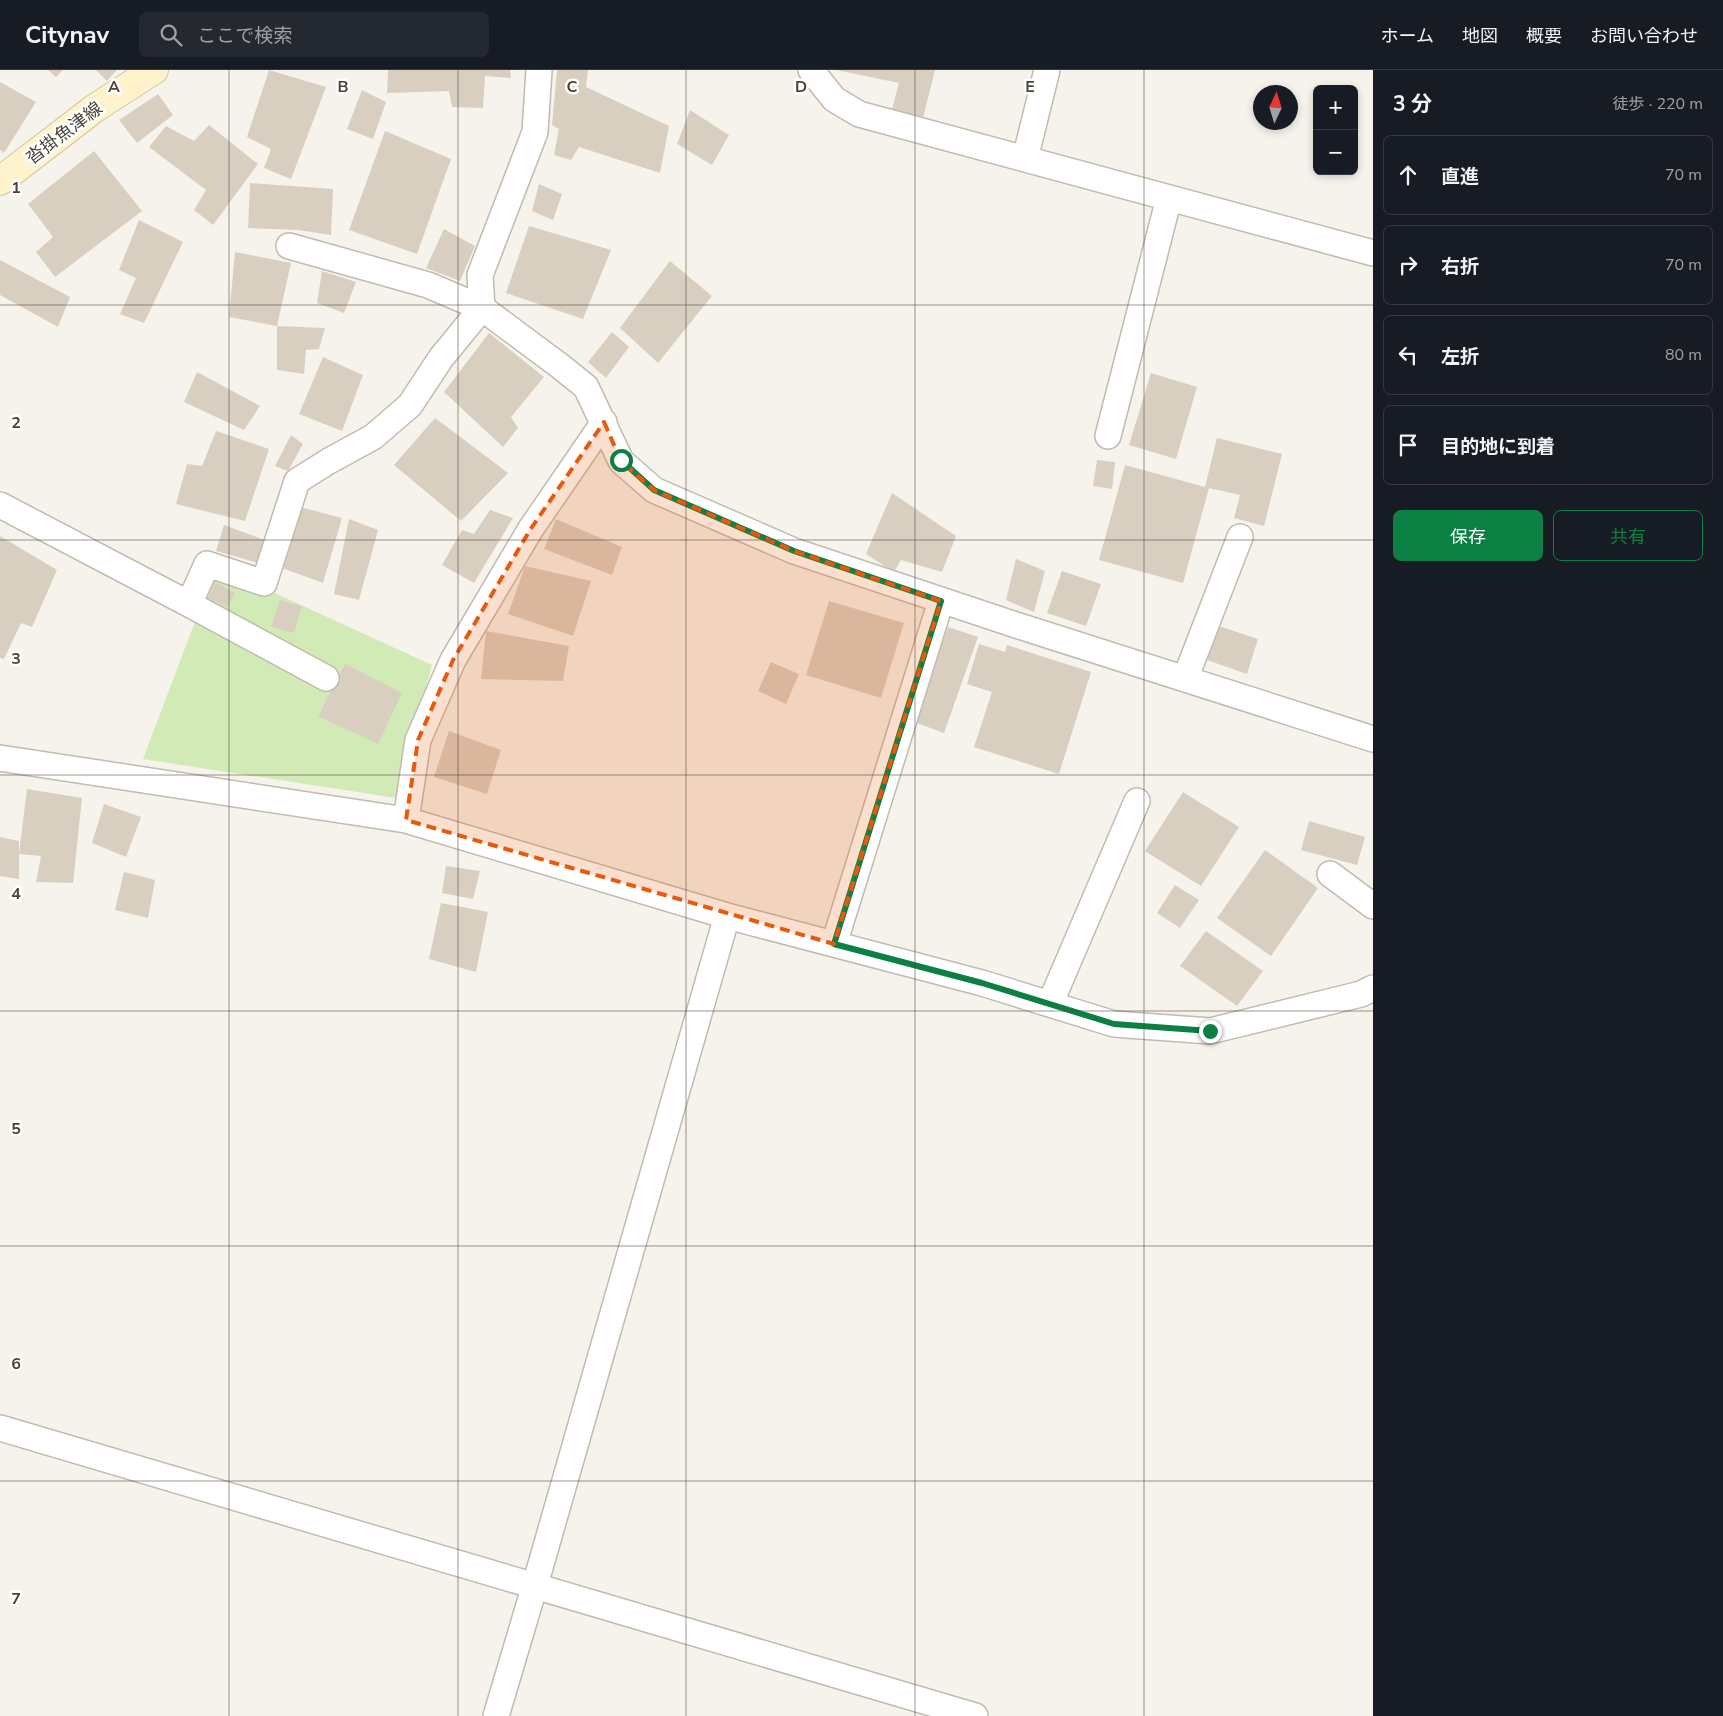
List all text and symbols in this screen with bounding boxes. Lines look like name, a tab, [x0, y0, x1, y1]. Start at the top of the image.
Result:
search box	[139, 12, 489, 57]
text: Citynav	[25, 19, 109, 51]
icon: search	[157, 21, 185, 49]
text: ここで検索	[197, 23, 292, 49]
text: ホーム	[1381, 24, 1434, 48]
text: 地図	[1462, 24, 1498, 48]
text: 概要	[1526, 24, 1562, 48]
text: お問い合わせ	[1590, 24, 1698, 48]
text: A	[108, 76, 120, 98]
text: B	[337, 76, 349, 98]
text: C	[567, 76, 578, 98]
text: D	[795, 76, 807, 98]
text: E	[1025, 76, 1035, 98]
north arrow	[1253, 85, 1298, 130]
map controls	[1313, 85, 1358, 175]
button: +	[1313, 85, 1358, 130]
text: 3 分	[1393, 90, 1432, 118]
text: 徒歩 · 220 m	[1613, 93, 1703, 115]
street label: 沓掛魚津線	[21, 96, 107, 170]
button: −	[1313, 130, 1358, 175]
icon: ahead	[1394, 161, 1422, 189]
text: 直進	[1441, 164, 1479, 190]
text: 70 m	[1665, 164, 1702, 186]
text: 1	[11, 177, 21, 199]
icon: right	[1394, 251, 1422, 279]
text: 右折	[1441, 254, 1479, 280]
text: 70 m	[1665, 254, 1702, 276]
icon: left	[1394, 341, 1422, 369]
text: 左折	[1441, 344, 1479, 370]
text: 80 m	[1665, 344, 1702, 366]
text: 2	[11, 412, 21, 434]
icon: arrive	[1394, 431, 1422, 459]
text: 目的地に到着	[1441, 434, 1555, 460]
route start	[610, 449, 633, 472]
button: 保存	[1393, 510, 1543, 561]
button: 共有	[1553, 510, 1703, 561]
text: 3	[11, 648, 21, 670]
text: 4	[11, 883, 21, 905]
route end	[1199, 1020, 1222, 1043]
text: 5	[11, 1118, 21, 1140]
text: 6	[11, 1353, 21, 1375]
text: 7	[11, 1588, 21, 1610]

